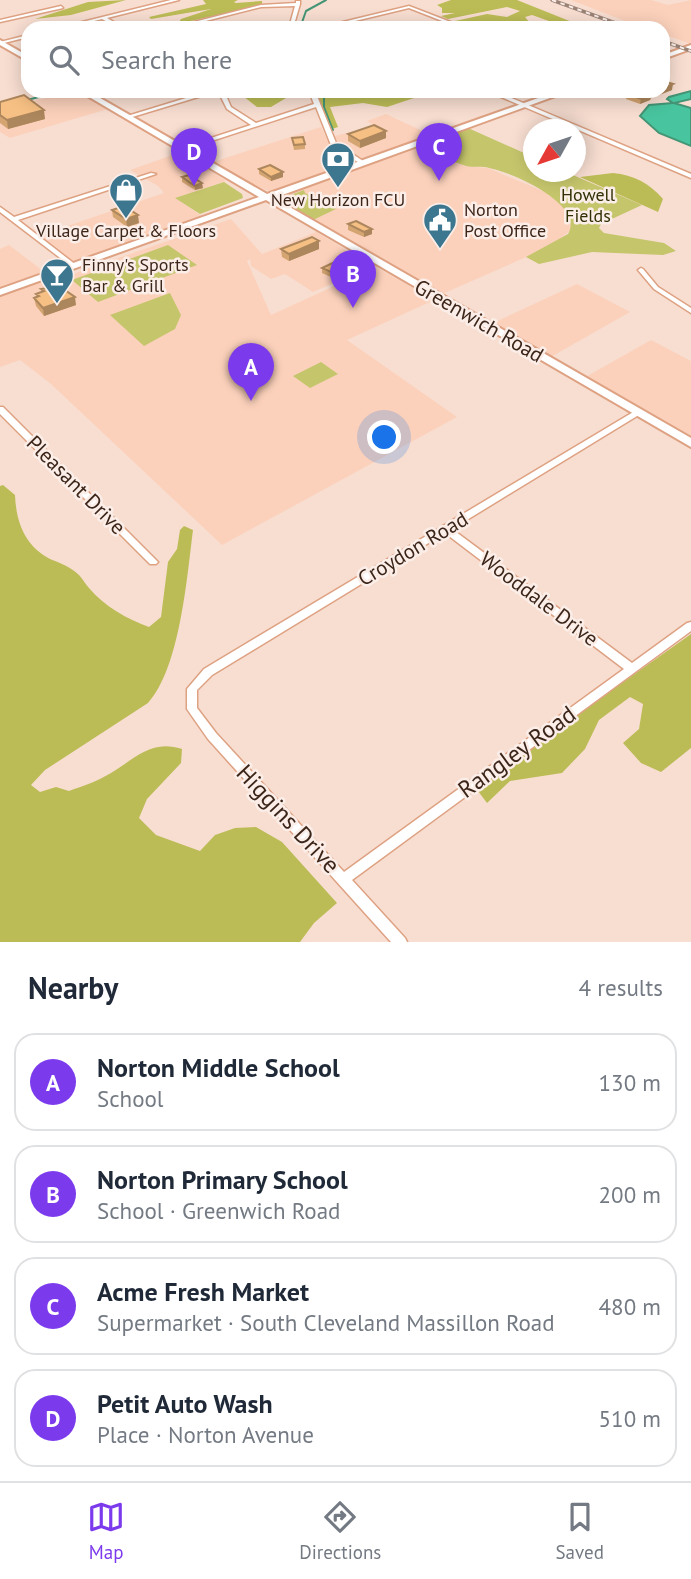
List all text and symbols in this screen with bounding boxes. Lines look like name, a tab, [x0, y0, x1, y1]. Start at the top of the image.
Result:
search box	[21, 21, 670, 98]
icon: search	[45, 41, 83, 79]
text: Search here	[101, 43, 232, 76]
north arrow	[523, 119, 586, 182]
pin: C	[416, 123, 462, 181]
pin: D	[171, 128, 217, 186]
bank icon: New Horizon FCU	[319, 140, 357, 189]
shop icon: Village Carpet & Floors	[107, 171, 145, 220]
park label: Howell Fields	[561, 183, 616, 227]
place label: New Horizon FCU	[271, 188, 405, 211]
place label: Norton Post Office	[464, 198, 546, 242]
public building icon: Norton Post Office	[421, 201, 459, 250]
place label: Village Carpet & Floors	[35, 219, 216, 242]
pin: B	[330, 250, 376, 308]
place label: Finny's Sports Bar & Grill	[82, 253, 189, 297]
bar icon: Finny's Sports Bar & Grill	[38, 256, 76, 305]
street label: Greenwich Road	[410, 273, 549, 368]
pin: A	[228, 343, 274, 401]
your location	[367, 420, 401, 454]
street label: Pleasant Drive	[21, 429, 132, 540]
street label: Croydon Road	[353, 505, 473, 592]
street label: Wooddale Drive	[475, 545, 604, 652]
street label: Rangley Road	[452, 698, 582, 805]
street label: Higgins Drive	[230, 758, 347, 880]
text: Nearby	[28, 968, 118, 1007]
text: 4 results	[579, 973, 663, 1002]
text: Norton Middle School	[97, 1051, 340, 1084]
text: A	[46, 1068, 60, 1097]
text: 130 m	[599, 1068, 661, 1097]
text: School	[97, 1084, 164, 1113]
text: Norton Primary School	[97, 1163, 348, 1196]
text: B	[46, 1180, 60, 1209]
text: 200 m	[599, 1180, 661, 1209]
text: School · Greenwich Road	[97, 1196, 340, 1225]
text: Acme Fresh Market	[97, 1275, 309, 1308]
text: C	[47, 1292, 59, 1321]
text: 480 m	[599, 1292, 661, 1321]
text: Supermarket · South Cleveland Massillon Road	[97, 1308, 555, 1337]
text: Petit Auto Wash	[97, 1387, 273, 1420]
text: D	[46, 1404, 60, 1433]
text: 510 m	[599, 1404, 661, 1433]
text: Place · Norton Avenue	[97, 1420, 314, 1449]
tab: Map	[87, 1498, 125, 1564]
tab: Directions	[299, 1498, 381, 1564]
tab: Saved	[556, 1498, 604, 1564]

